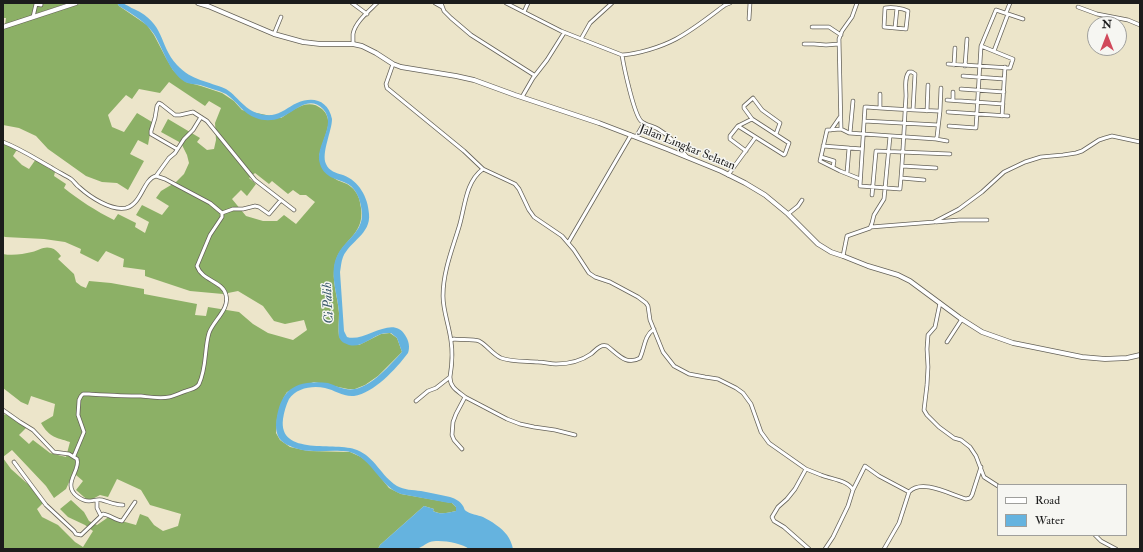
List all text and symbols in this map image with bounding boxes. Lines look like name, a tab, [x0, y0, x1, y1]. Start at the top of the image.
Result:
north arrow	[1087, 16, 1127, 56]
text: N	[1102, 18, 1112, 31]
street label: Jalan Lingkar Selatan	[637, 122, 737, 174]
water label: Ci Palih	[320, 282, 338, 324]
legend	[997, 484, 1127, 536]
text: Road	[1035, 493, 1060, 508]
text: Water	[1035, 513, 1064, 528]

